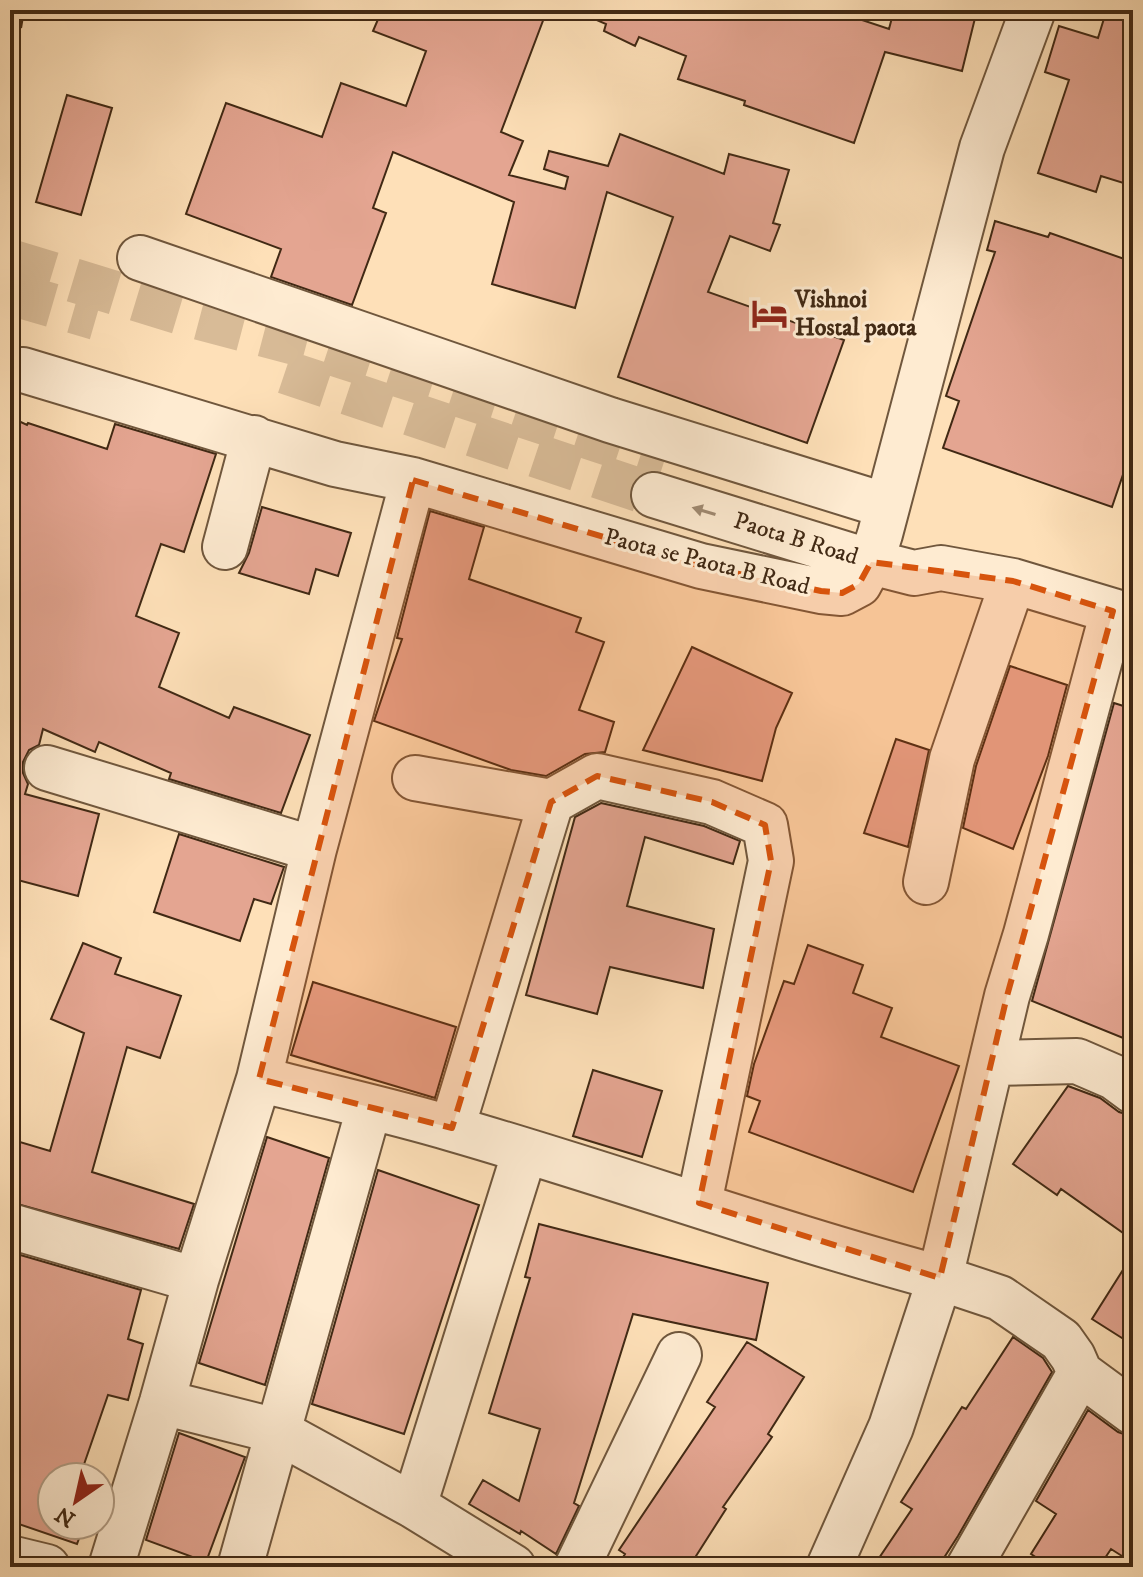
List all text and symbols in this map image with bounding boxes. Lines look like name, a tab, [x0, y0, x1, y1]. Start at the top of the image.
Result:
place label: Vishnoi Hostal paota	[794, 285, 917, 343]
hotel icon: Vishnoi Hostal paota	[750, 295, 788, 333]
one-way arrow	[692, 504, 716, 517]
street label: Paota B Road	[730, 506, 862, 572]
street label: Paota se Paota B Road	[601, 522, 813, 602]
north arrow	[36, 1461, 116, 1541]
text: N	[51, 1500, 81, 1533]

